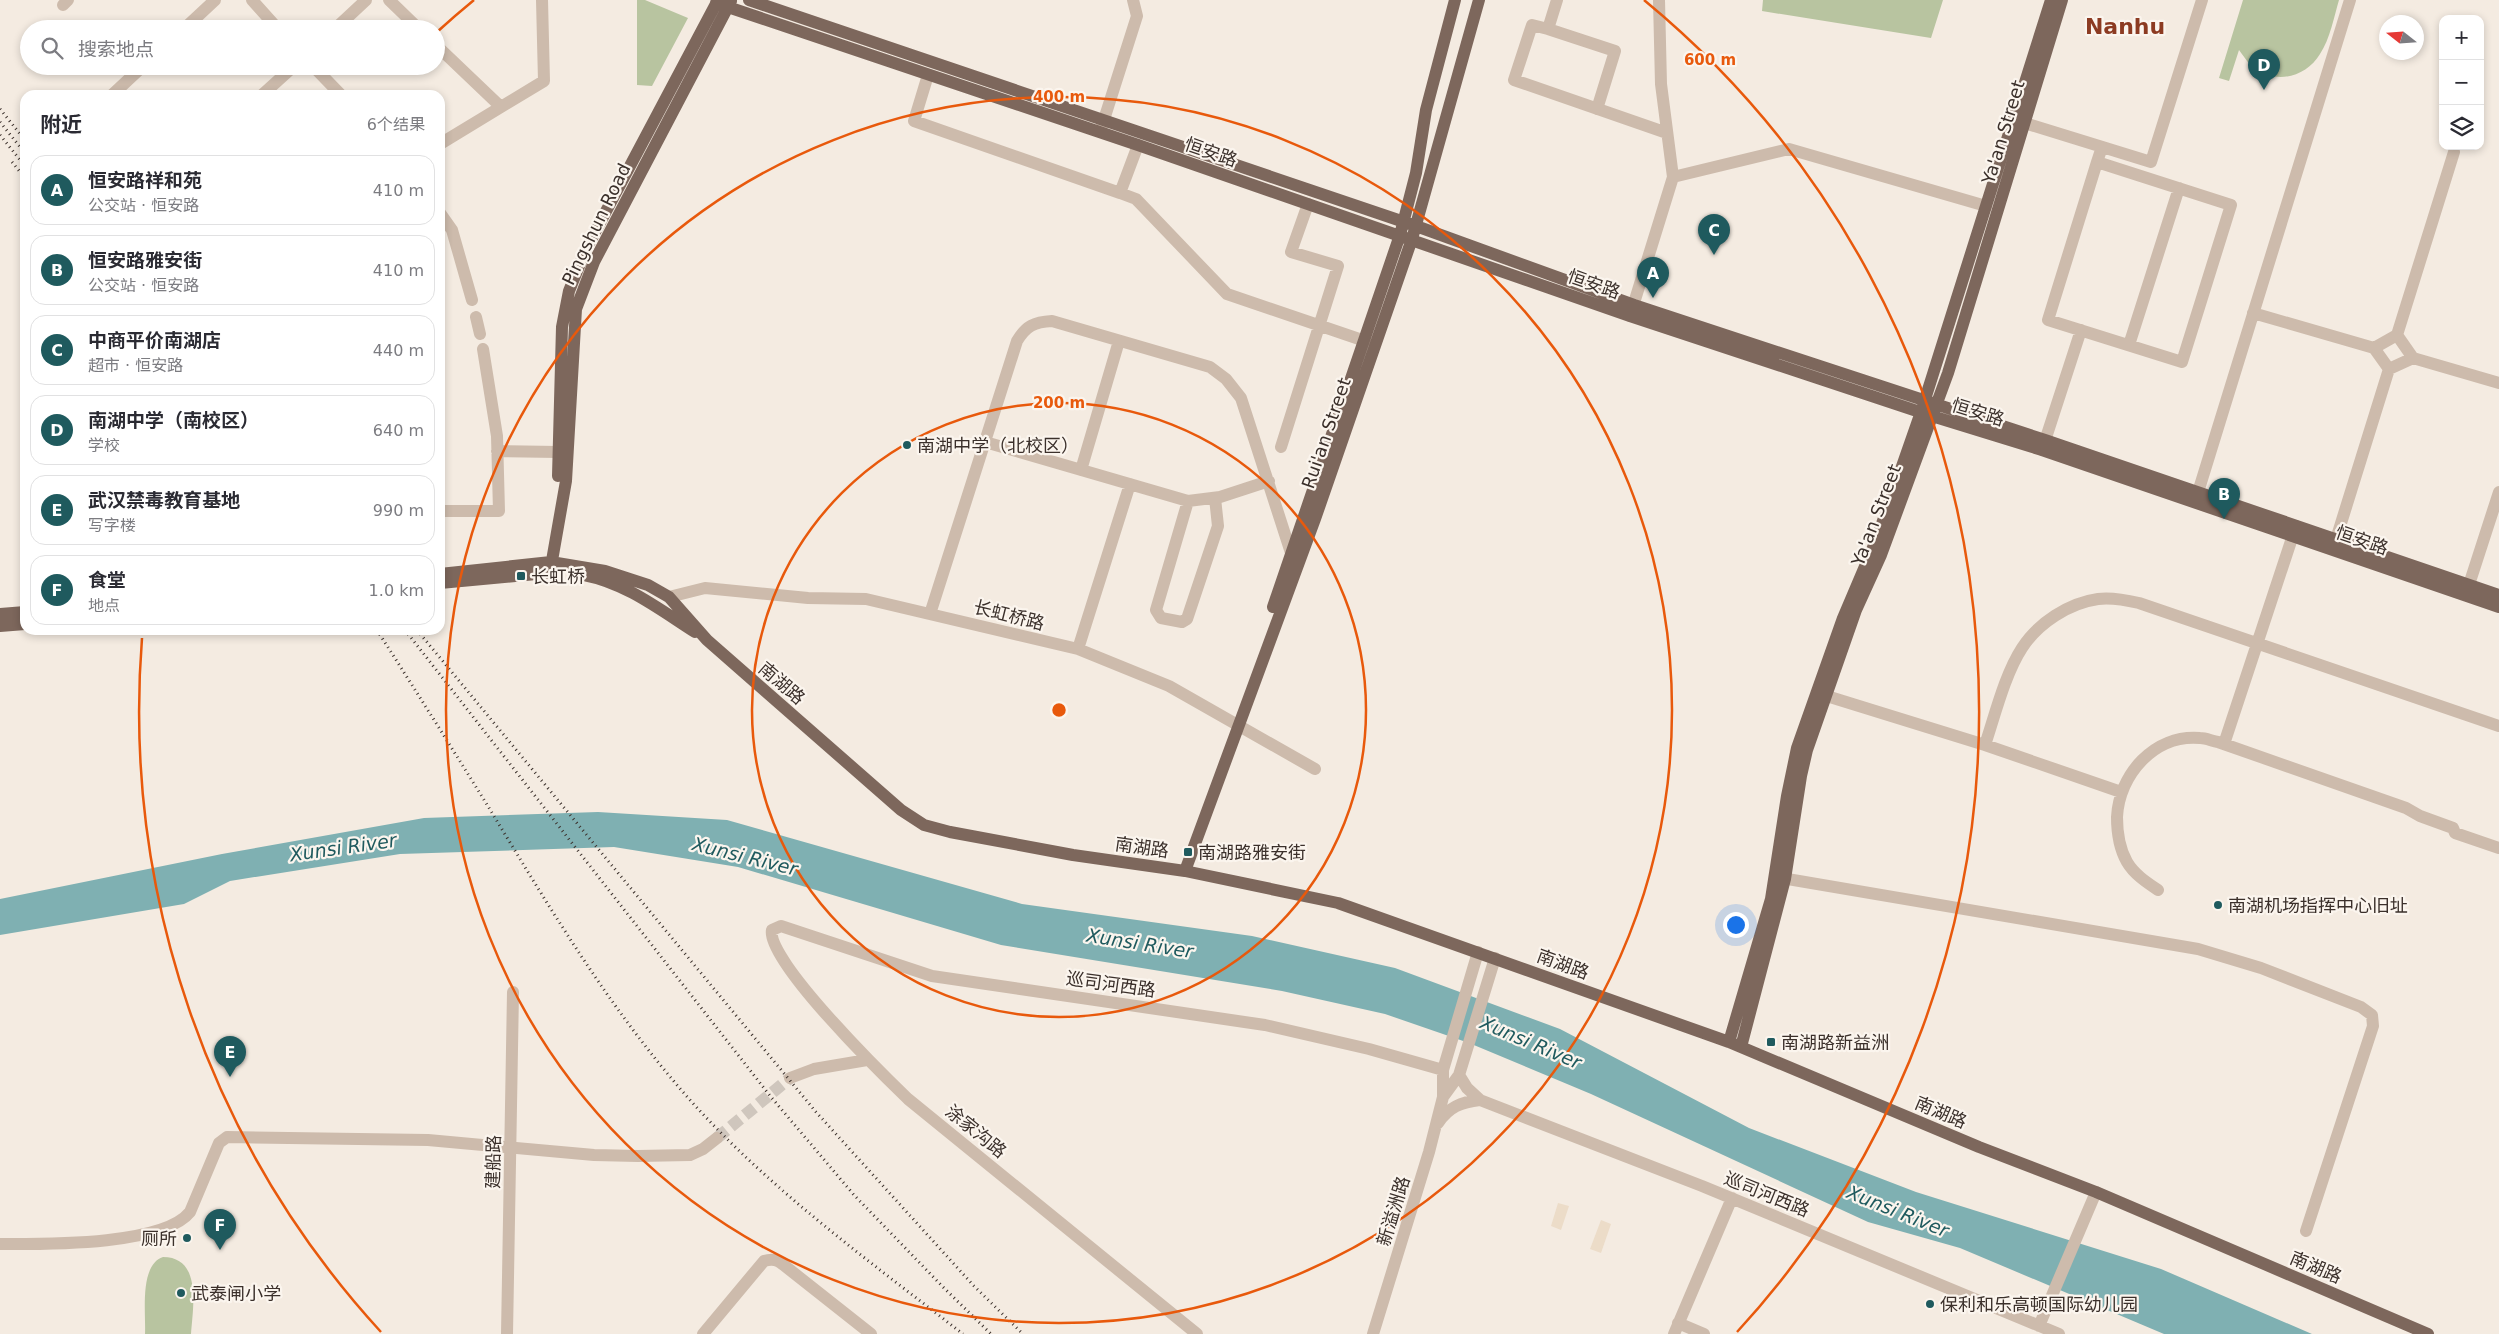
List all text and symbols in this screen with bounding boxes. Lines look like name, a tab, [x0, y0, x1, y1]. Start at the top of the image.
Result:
district label: Nanhu	[2085, 14, 2165, 39]
north arrow	[2379, 15, 2424, 60]
map controls	[2439, 15, 2484, 150]
button: +	[2439, 15, 2484, 60]
search box	[20, 20, 445, 75]
icon: search	[38, 34, 66, 62]
text: 搜索地点	[78, 38, 154, 60]
pin: D	[2248, 49, 2280, 90]
text: 600 m	[1684, 51, 1736, 69]
button: −	[2439, 60, 2484, 105]
street label: Ya'an Street	[1977, 78, 2029, 187]
text: 400 m	[1033, 88, 1085, 106]
button: layers	[2439, 105, 2484, 150]
text: 附近	[40, 113, 82, 137]
text: 6个结果	[367, 115, 425, 134]
street label: 恒安路	[1182, 133, 1240, 171]
street label: Pingshun Road	[557, 160, 635, 288]
text: 恒安路祥和苑	[88, 169, 202, 191]
text: A	[51, 181, 63, 200]
text: 410 m	[373, 181, 424, 200]
text: 公交站 · 恒安路	[88, 196, 199, 215]
pin: C	[1698, 214, 1730, 255]
text: 恒安路雅安街	[88, 249, 202, 271]
pin: A	[1637, 257, 1669, 298]
text: B	[51, 261, 63, 280]
text: 410 m	[373, 261, 424, 280]
street label: 恒安路	[1565, 265, 1623, 303]
text: 公交站 · 恒安路	[88, 276, 199, 295]
text: 中商平价南湖店	[88, 329, 221, 351]
text: C	[51, 341, 63, 360]
text: 440 m	[373, 341, 424, 360]
text: 超市 · 恒安路	[88, 356, 183, 375]
street label: Rui'an Street	[1297, 375, 1355, 491]
text: 200 m	[1033, 394, 1085, 412]
street label: 恒安路	[1949, 394, 2007, 430]
text: 南湖中学（南校区）	[88, 409, 259, 431]
text: D	[50, 421, 64, 440]
text: 640 m	[373, 421, 424, 440]
place label: 南湖中学（北校区）	[917, 435, 1079, 456]
text: 学校	[88, 436, 120, 455]
marker: 南湖中学（北校区）	[901, 439, 913, 451]
street label: Ya'an Street	[1847, 461, 1905, 570]
pin: B	[2208, 478, 2240, 519]
text: 武汉禁毒教育基地	[88, 489, 240, 511]
text: E	[52, 501, 62, 520]
text: 990 m	[373, 501, 424, 520]
text: 写字楼	[88, 516, 136, 535]
street label: 恒安路	[2333, 521, 2391, 559]
place label: 长虹桥	[531, 566, 585, 587]
text: 食堂	[88, 569, 126, 591]
marker: 长虹桥	[515, 570, 527, 582]
text: F	[52, 581, 62, 600]
text: 1.0 km	[369, 581, 424, 600]
text: 地点	[88, 596, 120, 615]
street label: 长虹桥路	[972, 596, 1046, 634]
street label: 南湖路	[755, 657, 809, 709]
centre of rings	[1050, 701, 1068, 719]
water label: Xunsi River	[287, 828, 399, 866]
water label: Xunsi River	[689, 832, 801, 880]
street label: 南湖路	[1114, 833, 1170, 861]
place label: 南湖路雅安街	[1198, 842, 1306, 863]
marker: 南湖路雅安街	[1182, 846, 1194, 858]
place label: 南湖机场指挥中心旧址	[2228, 895, 2408, 916]
marker: 南湖机场指挥中心旧址	[2212, 899, 2224, 911]
your location	[1723, 912, 1749, 938]
water label: Xunsi River	[1084, 924, 1196, 962]
street label: 南湖路	[1534, 945, 1592, 983]
street label: 巡司河西路	[1065, 967, 1157, 1001]
water label: Xunsi River	[1476, 1010, 1586, 1074]
place label: 南湖路新益洲	[1781, 1032, 1889, 1053]
pin: E	[214, 1036, 246, 1077]
marker: 南湖路新益洲	[1765, 1036, 1777, 1048]
street label: 南湖路	[1912, 1092, 1970, 1132]
street label: 涂家沟路	[941, 1100, 1011, 1162]
street label: 建船路	[482, 1135, 504, 1189]
street label: 巡司河西路	[1721, 1167, 1813, 1221]
street label: 新溢洲路	[1372, 1174, 1414, 1248]
water label: Xunsi River	[1843, 1180, 1953, 1242]
pin: F	[204, 1209, 236, 1250]
place label: 厕所	[141, 1228, 177, 1249]
marker: 厕所	[181, 1232, 193, 1244]
street label: 南湖路	[2287, 1247, 2345, 1287]
place label: 武泰闸小学	[191, 1283, 281, 1304]
marker: 武泰闸小学	[175, 1287, 187, 1299]
place label: 保利和乐高顿国际幼儿园	[1940, 1294, 2138, 1315]
marker: 保利和乐高顿国际幼儿园	[1924, 1298, 1936, 1310]

